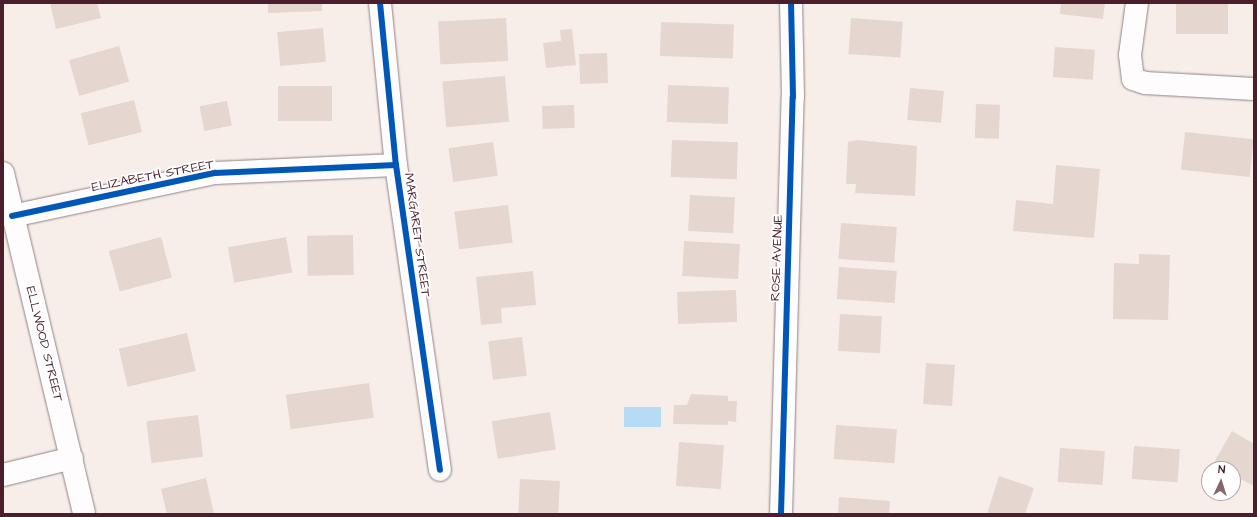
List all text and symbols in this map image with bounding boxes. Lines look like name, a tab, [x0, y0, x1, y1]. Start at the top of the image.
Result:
street label: ELIZABETH STREET	[90, 156, 216, 196]
street label: MARGARET STREET	[401, 172, 433, 298]
street label: ROSE AVENUE	[768, 214, 786, 302]
street label: ELLWOOD STREET	[22, 285, 66, 403]
north arrow	[1201, 461, 1241, 501]
text: N	[1218, 462, 1226, 477]

